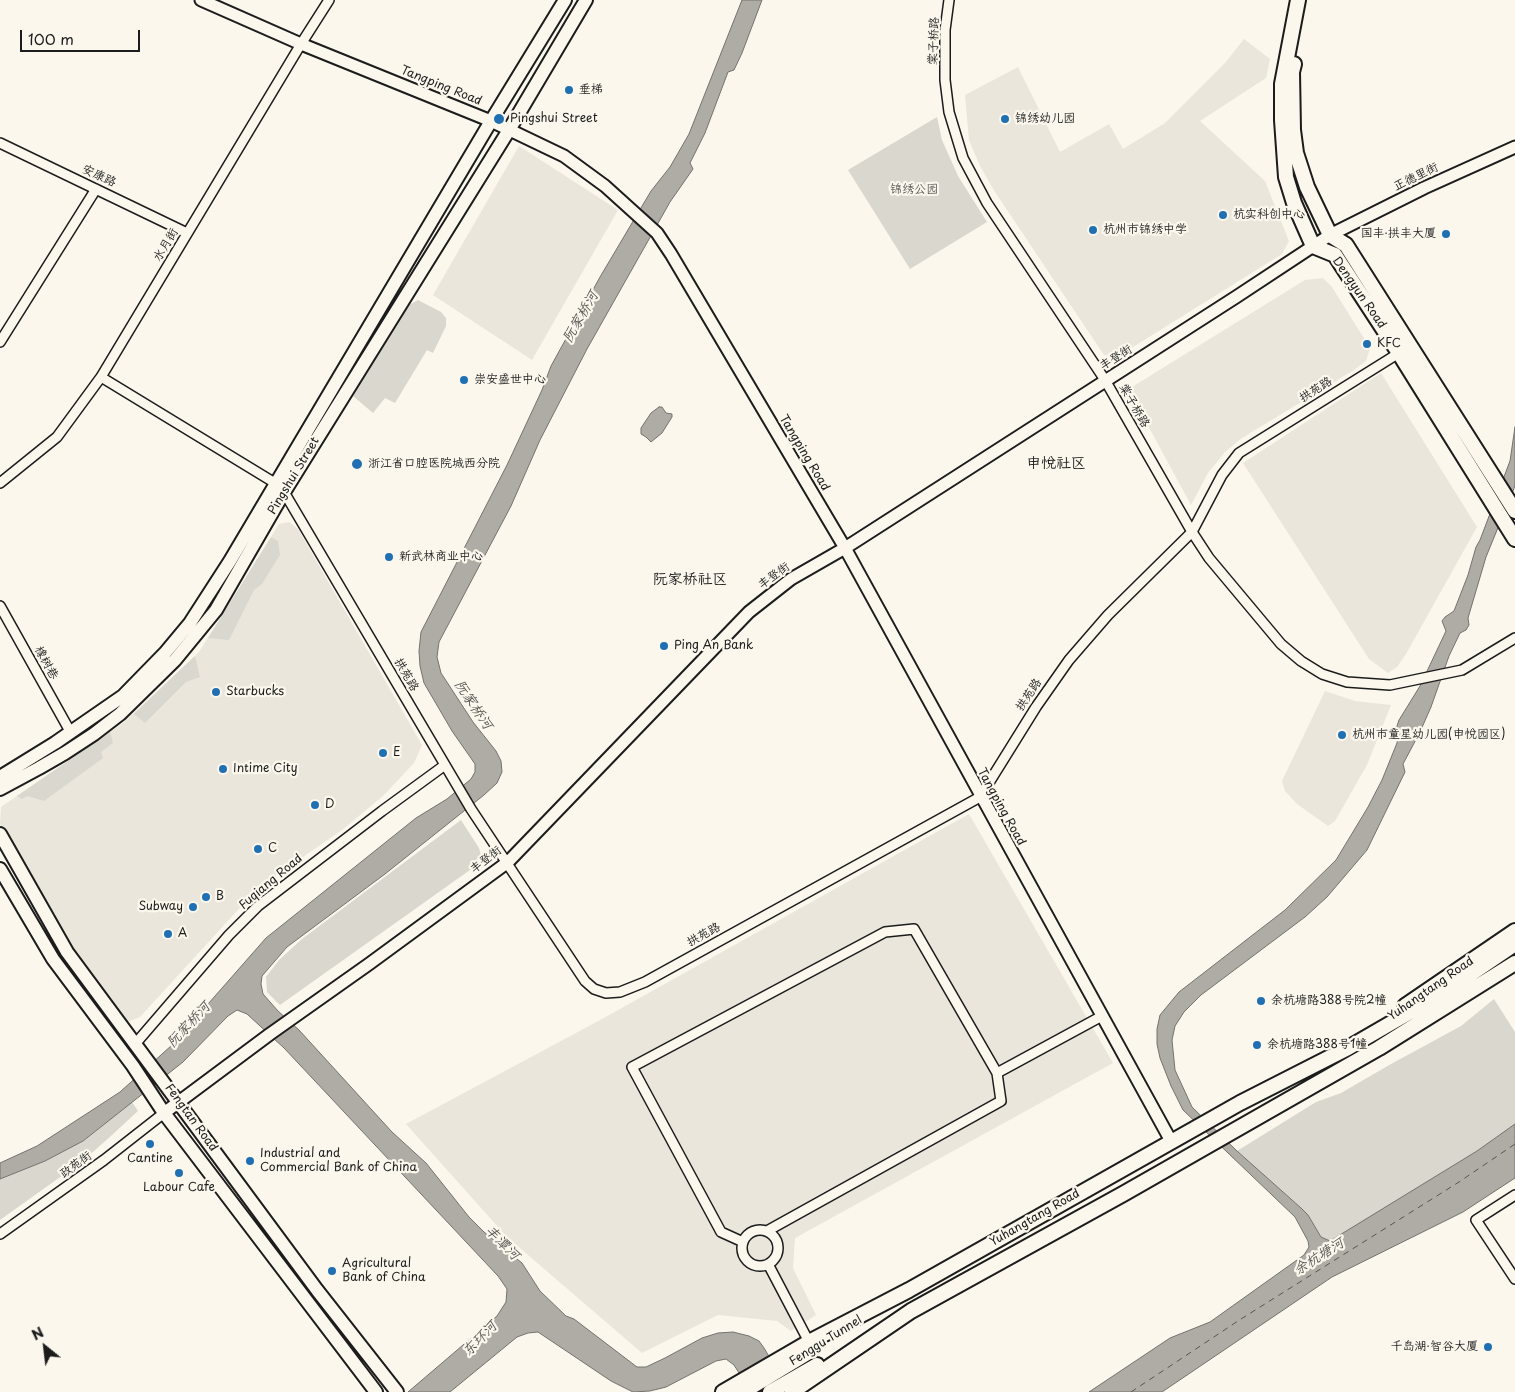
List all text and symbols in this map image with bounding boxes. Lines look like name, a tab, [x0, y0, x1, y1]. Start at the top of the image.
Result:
street label: 棠子桥路	[926, 17, 942, 65]
scale bar	[22, 20, 142, 52]
text: 100 m	[28, 27, 74, 50]
street label: Tangping Road	[398, 63, 484, 109]
place label: 垂梯	[579, 83, 603, 97]
marker: 垂梯	[563, 84, 575, 96]
marker: Pingshui Street	[492, 112, 506, 126]
place label: Pingshui Street	[510, 112, 598, 126]
place label: 锦绣幼儿园	[1015, 112, 1075, 126]
marker: 锦绣幼儿园	[999, 113, 1011, 125]
street label: 正德里街	[1391, 160, 1441, 194]
street label: 安康路	[80, 162, 118, 190]
park label: 锦绣公园	[890, 183, 938, 197]
place label: 杭实科创中心	[1233, 208, 1305, 222]
marker: 杭实科创中心	[1217, 209, 1229, 221]
place label: 杭州市锦绣中学	[1103, 223, 1187, 237]
marker: 杭州市锦绣中学	[1087, 224, 1099, 236]
street label: 水月街	[151, 226, 181, 264]
place label: 国丰·拱丰大厦	[1361, 227, 1436, 241]
marker: 国丰·拱丰大厦	[1440, 228, 1452, 240]
street label: Dengyun Road	[1329, 255, 1389, 331]
water label: 阮家桥河	[560, 289, 602, 345]
place label: KFC	[1377, 337, 1401, 351]
marker: KFC	[1361, 338, 1373, 350]
street label: 丰登街	[1097, 342, 1135, 374]
place label: 崇安盛世中心	[474, 373, 546, 387]
marker: 崇安盛世中心	[458, 374, 470, 386]
street label: 拱苑路	[1297, 374, 1335, 406]
street label: 棠子桥路	[1116, 382, 1152, 430]
street label: Tangping Road	[776, 412, 832, 494]
street label: Pingshui Street	[265, 435, 323, 517]
district label: 申悦社区	[1026, 455, 1086, 473]
marker: 浙江省口腔医院城西分院	[350, 457, 364, 471]
place label: 浙江省口腔医院城西分院	[368, 457, 500, 471]
place label: 新武林商业中心	[399, 550, 483, 564]
marker: 新武林商业中心	[383, 551, 395, 563]
street label: 丰登街	[755, 560, 793, 592]
district label: 阮家桥社区	[653, 571, 727, 589]
place label: Ping An Bank	[674, 639, 753, 653]
marker: Ping An Bank	[658, 640, 670, 652]
street label: 橡树巷	[31, 644, 61, 682]
street label: 拱苑路	[391, 656, 421, 694]
street label: 拱苑路	[1013, 676, 1045, 714]
water label: 阮家桥河	[450, 677, 496, 733]
place label: Starbucks	[226, 685, 284, 699]
marker: Starbucks	[210, 686, 222, 698]
place label: 杭州市童星幼儿园(申悦园区)	[1352, 728, 1505, 742]
marker: 杭州市童星幼儿园(申悦园区)	[1336, 729, 1348, 741]
place label: E	[393, 746, 401, 760]
marker: E	[377, 747, 389, 759]
place label: Intime City	[233, 762, 298, 776]
marker: Intime City	[217, 763, 229, 775]
street label: Tangping Road	[974, 766, 1028, 848]
place label: D	[325, 798, 335, 812]
marker: D	[309, 799, 321, 811]
place label: C	[268, 842, 277, 856]
marker: C	[252, 843, 264, 855]
street label: 丰登街	[467, 843, 505, 877]
street label: Fuqiang Road	[236, 851, 306, 913]
place label: B	[216, 890, 224, 904]
marker: B	[200, 891, 212, 903]
place label: Subway	[138, 900, 183, 914]
marker: Subway	[187, 901, 199, 913]
street label: 拱苑路	[685, 920, 723, 950]
place label: A	[178, 927, 187, 941]
marker: A	[162, 928, 174, 940]
street label: Yuhangtang Road	[1385, 954, 1477, 1024]
place label: 余杭塘路388号院2幢	[1271, 994, 1386, 1008]
marker: 余杭塘路388号院2幢	[1255, 995, 1267, 1007]
water label: 阮家桥河	[164, 999, 214, 1051]
place label: 余杭塘路388号1幢	[1267, 1038, 1367, 1052]
marker: 余杭塘路388号1幢	[1251, 1039, 1263, 1051]
street label: Fengtan Road	[162, 1081, 220, 1155]
marker: Cantine	[144, 1138, 156, 1150]
place label: Industrial and Commercial Bank of China	[260, 1147, 417, 1175]
street label: 政苑街	[57, 1149, 95, 1181]
place label: Cantine	[127, 1152, 173, 1166]
marker: Industrial and Commercial Bank of China	[244, 1155, 256, 1167]
marker: Labour Cafe	[173, 1167, 185, 1179]
place label: Labour Cafe	[143, 1181, 215, 1195]
street label: Yuhangtang Road	[988, 1186, 1082, 1250]
water label: 丰潭河	[481, 1222, 523, 1264]
water label: 余杭塘河	[1291, 1235, 1347, 1279]
place label: Agricultural Bank of China	[342, 1257, 425, 1285]
marker: Agricultural Bank of China	[326, 1265, 338, 1277]
street label: Fenggu Tunnel	[787, 1313, 865, 1369]
water label: 东环河	[459, 1318, 501, 1360]
north arrow	[20, 1322, 70, 1372]
text: N	[28, 1322, 47, 1345]
place label: 千岛湖·智谷大厦	[1391, 1340, 1478, 1354]
marker: 千岛湖·智谷大厦	[1482, 1341, 1494, 1353]

